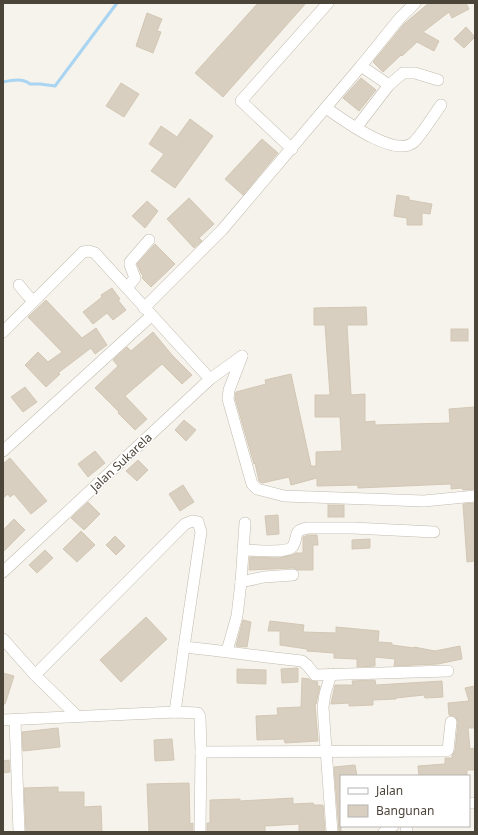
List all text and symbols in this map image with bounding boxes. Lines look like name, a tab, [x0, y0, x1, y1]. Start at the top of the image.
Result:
street label: Jalan Sukarela	[86, 429, 156, 496]
legend	[340, 775, 470, 827]
text: Jalan	[375, 782, 403, 799]
text: Bangunan	[376, 802, 434, 819]

